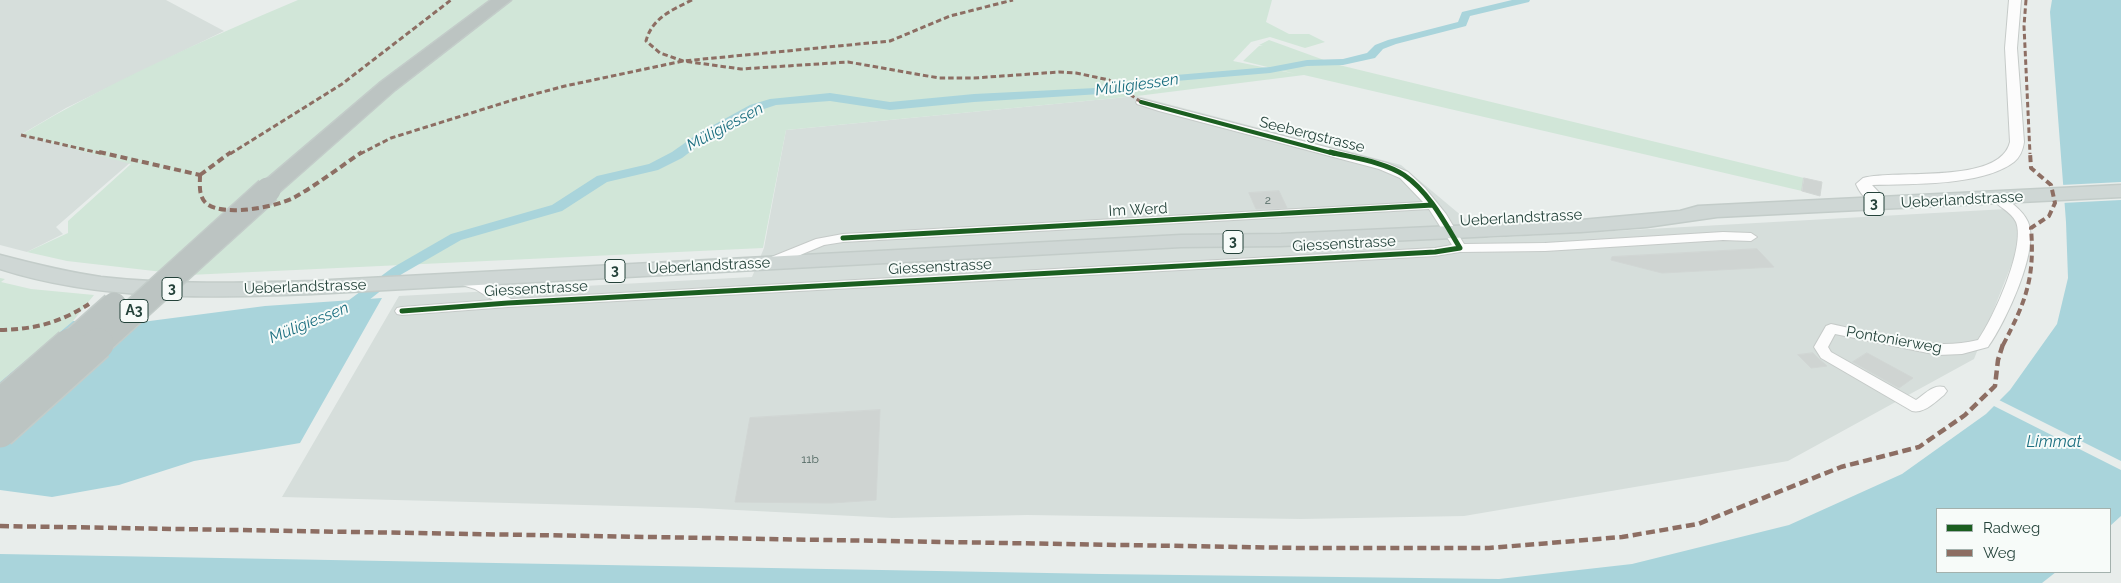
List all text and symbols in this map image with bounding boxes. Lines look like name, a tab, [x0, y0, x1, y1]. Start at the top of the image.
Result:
water label: Müligiessen	[1094, 70, 1180, 100]
water label: Müligiessen	[683, 99, 767, 155]
street label: Seebergstrasse	[1257, 113, 1367, 157]
street label: Ueberlandstrasse	[1900, 188, 2024, 212]
road number: 3	[1864, 192, 1884, 215]
house number: 2	[1265, 193, 1271, 207]
street label: Im Werd	[1108, 199, 1168, 221]
street label: Ueberlandstrasse	[1459, 206, 1583, 230]
road number: 3	[1223, 230, 1243, 253]
street label: Giessenstrasse	[1292, 232, 1396, 256]
street label: Ueberlandstrasse	[647, 254, 771, 278]
street label: Giessenstrasse	[888, 255, 992, 279]
road number: 3	[605, 260, 625, 282]
street label: Ueberlandstrasse	[243, 276, 367, 298]
street label: Giessenstrasse	[484, 277, 588, 301]
road number: 3	[162, 278, 182, 300]
water label: Müligiessen	[266, 298, 352, 348]
road number: A3	[120, 300, 148, 322]
street label: Pontonierweg	[1845, 323, 1943, 357]
water label: Limmat	[2026, 432, 2082, 452]
house number: 11b	[801, 452, 819, 466]
legend	[1936, 508, 2111, 573]
text: Radweg	[1983, 519, 2040, 537]
text: Weg	[1983, 544, 2016, 562]

